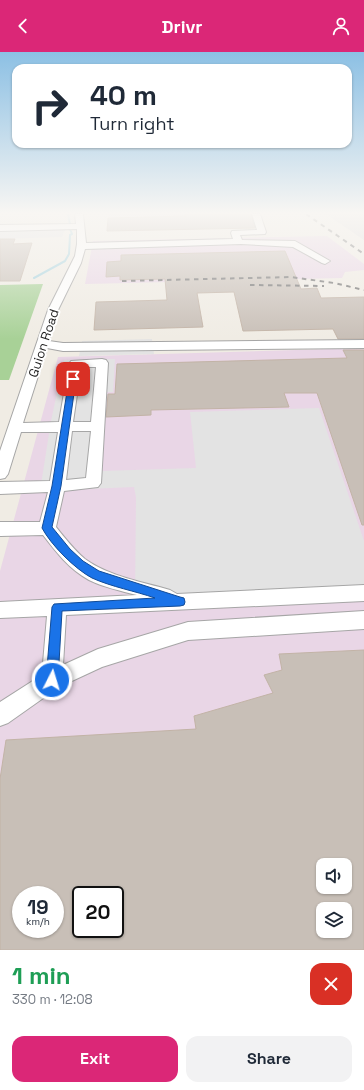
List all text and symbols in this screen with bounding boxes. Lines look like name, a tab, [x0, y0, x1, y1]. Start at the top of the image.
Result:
icon: back	[12, 15, 34, 37]
text: Drivr	[162, 15, 202, 38]
icon: person	[330, 15, 352, 37]
text: 40 m	[90, 77, 157, 113]
icon: right	[24, 80, 76, 132]
text: Turn right	[90, 112, 174, 135]
street label: Guion Road	[24, 307, 63, 380]
pin	[56, 362, 90, 396]
icon: arrive	[62, 368, 84, 390]
position arrow	[31, 659, 73, 701]
map controls	[316, 858, 352, 938]
button: sound	[316, 858, 352, 894]
speed limit sign: 20	[72, 886, 124, 938]
text: 19	[27, 894, 49, 920]
button: layers	[316, 902, 352, 938]
text: km/h	[26, 915, 50, 928]
text: 1 min	[12, 960, 71, 991]
button: close	[310, 963, 352, 1005]
text: 330 m · 12:08	[12, 991, 93, 1008]
button: Exit	[12, 1036, 178, 1082]
button: Share	[186, 1036, 352, 1082]

